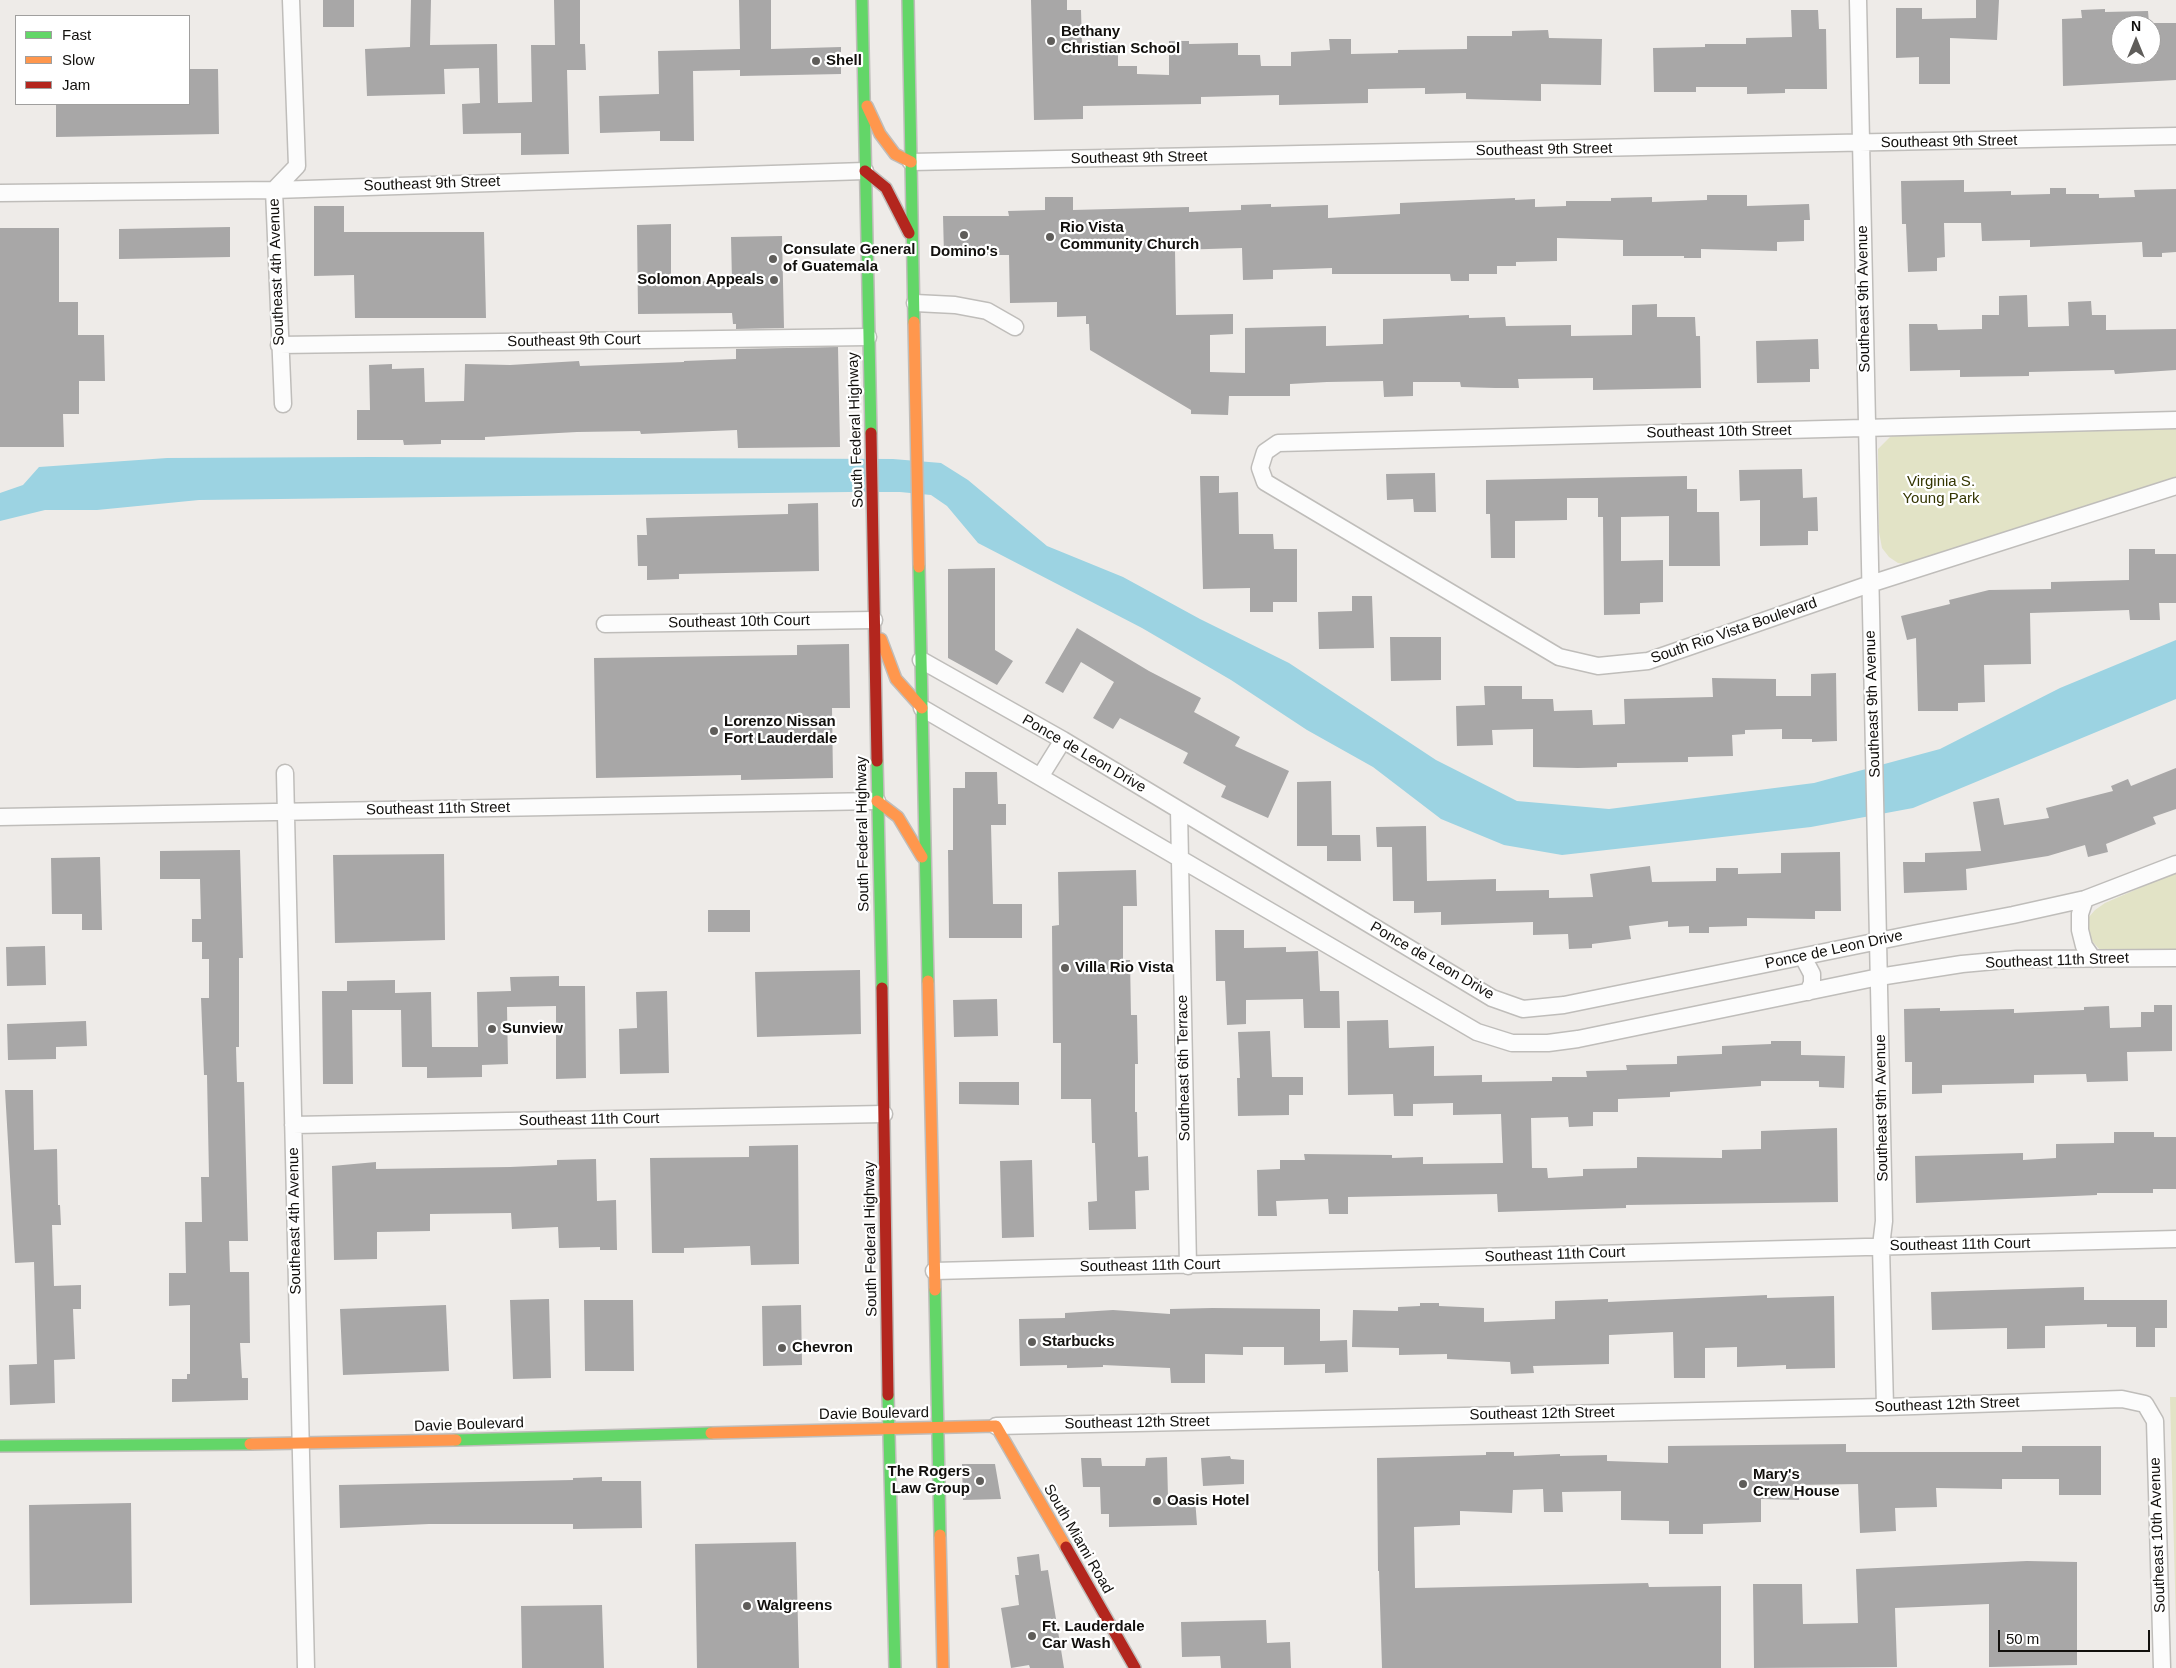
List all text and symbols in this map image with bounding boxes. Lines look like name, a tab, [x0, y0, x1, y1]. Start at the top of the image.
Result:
legend	[15, 15, 190, 105]
north arrow	[2111, 15, 2161, 65]
text: N	[2131, 18, 2141, 34]
place label: Bethany Christian School	[1061, 23, 1180, 58]
text: Fast	[62, 26, 91, 43]
marker: Bethany Christian School	[1045, 35, 1057, 47]
text: Slow	[62, 51, 95, 68]
place label: Shell	[826, 52, 862, 70]
marker: Shell	[810, 55, 822, 67]
text: Jam	[62, 76, 90, 93]
street label: Southeast 9th Street	[1880, 132, 2018, 152]
street label: Southeast 9th Street	[1475, 140, 1613, 160]
street label: Southeast 9th Street	[1070, 148, 1208, 168]
street label: Southeast 9th Street	[363, 173, 501, 195]
street label: Southeast 4th Avenue	[265, 198, 289, 346]
place label: Rio Vista Community Church	[1060, 219, 1199, 254]
street label: Southeast 9th Avenue	[1854, 225, 1874, 373]
marker: Domino's	[958, 229, 970, 241]
marker: Rio Vista Community Church	[1044, 231, 1056, 243]
place label: Consulate General of Guatemala	[783, 241, 916, 276]
place label: Domino's	[930, 243, 998, 261]
marker: Consulate General of Guatemala	[767, 253, 779, 265]
place label: Solomon Appeals	[637, 271, 764, 289]
marker: Solomon Appeals	[768, 274, 780, 286]
street label: Southeast 9th Court	[507, 331, 641, 351]
street label: South Federal Highway	[844, 352, 868, 508]
street label: Southeast 10th Street	[1646, 422, 1792, 442]
park label: Virginia S. Young Park	[1902, 473, 1980, 508]
street label: South Rio Vista Boulevard	[1648, 594, 1820, 668]
street label: Southeast 10th Court	[668, 612, 810, 632]
street label: Southeast 9th Avenue	[1861, 630, 1885, 778]
street label: Ponce de Leon Drive	[1019, 711, 1149, 797]
place label: Lorenzo Nissan Fort Lauderdale	[724, 713, 837, 748]
marker: Lorenzo Nissan Fort Lauderdale	[708, 725, 720, 737]
street label: South Federal Highway	[853, 756, 873, 912]
street label: Southeast 11th Street	[366, 799, 510, 819]
street label: Ponce de Leon Drive	[1367, 918, 1497, 1004]
street label: Ponce de Leon Drive	[1764, 927, 1904, 973]
street label: Southeast 11th Street	[1985, 949, 2129, 973]
place label: Villa Rio Vista	[1075, 959, 1174, 977]
marker: Villa Rio Vista	[1059, 962, 1071, 974]
street label: Southeast 6th Terrace	[1174, 994, 1194, 1142]
place label: Sunview	[502, 1020, 563, 1038]
marker: Sunview	[486, 1023, 498, 1035]
street label: Southeast 9th Avenue	[1872, 1034, 1892, 1182]
street label: Southeast 11th Court	[519, 1110, 659, 1130]
street label: Southeast 4th Avenue	[285, 1147, 305, 1295]
street label: South Federal Highway	[861, 1161, 881, 1317]
street label: Southeast 11th Court	[1890, 1235, 2030, 1255]
street label: Southeast 11th Court	[1484, 1244, 1626, 1266]
street label: Southeast 11th Court	[1080, 1256, 1220, 1276]
place label: Starbucks	[1042, 1333, 1115, 1351]
marker: Starbucks	[1026, 1336, 1038, 1348]
place label: Chevron	[792, 1339, 853, 1357]
marker: Chevron	[776, 1342, 788, 1354]
street label: Southeast 12th Street	[1874, 1393, 2020, 1417]
street label: Davie Boulevard	[819, 1404, 929, 1424]
street label: Southeast 12th Street	[1469, 1404, 1615, 1424]
street label: Southeast 12th Street	[1064, 1413, 1210, 1433]
street label: Davie Boulevard	[414, 1414, 524, 1436]
street label: Southeast 10th Avenue	[2146, 1457, 2170, 1613]
place label: The Rogers Law Group	[887, 1463, 970, 1498]
place label: Mary's Crew House	[1753, 1466, 1840, 1501]
marker: The Rogers Law Group	[974, 1475, 986, 1487]
marker: Mary's Crew House	[1737, 1478, 1749, 1490]
street label: South Miami Road	[1039, 1481, 1117, 1597]
place label: Oasis Hotel	[1167, 1492, 1250, 1510]
marker: Oasis Hotel	[1151, 1495, 1163, 1507]
place label: Walgreens	[757, 1597, 832, 1615]
marker: Walgreens	[741, 1600, 753, 1612]
place label: Ft. Lauderdale Car Wash	[1042, 1618, 1145, 1653]
scale bar	[2001, 1620, 2154, 1652]
marker: Ft. Lauderdale Car Wash	[1026, 1630, 1038, 1642]
text: 50 m	[2006, 1630, 2039, 1647]

